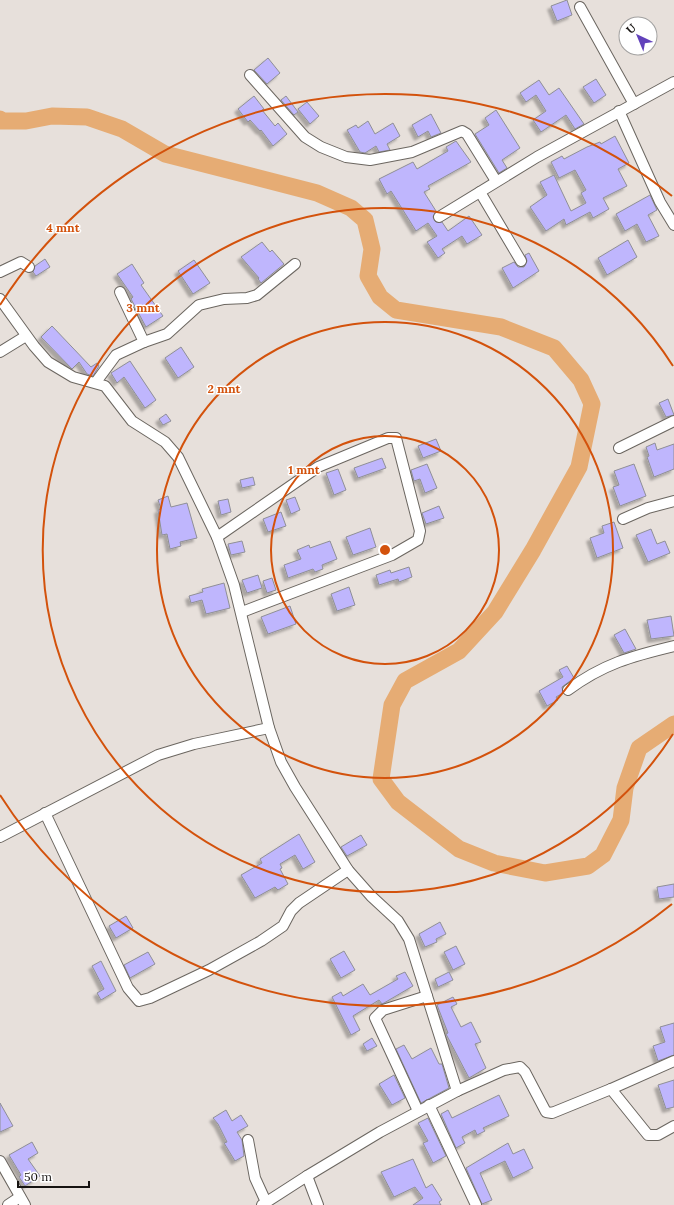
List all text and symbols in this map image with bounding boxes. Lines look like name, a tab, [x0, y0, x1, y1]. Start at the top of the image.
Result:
north arrow	[618, 16, 658, 56]
text: U	[623, 20, 639, 37]
text: 4 mnt	[46, 220, 81, 235]
text: 3 mnt	[126, 300, 161, 315]
text: 2 mnt	[207, 381, 242, 396]
text: 1 mnt	[288, 462, 321, 477]
centre of rings	[378, 543, 392, 557]
scale bar	[18, 1163, 89, 1189]
text: 50 m	[24, 1169, 52, 1184]

